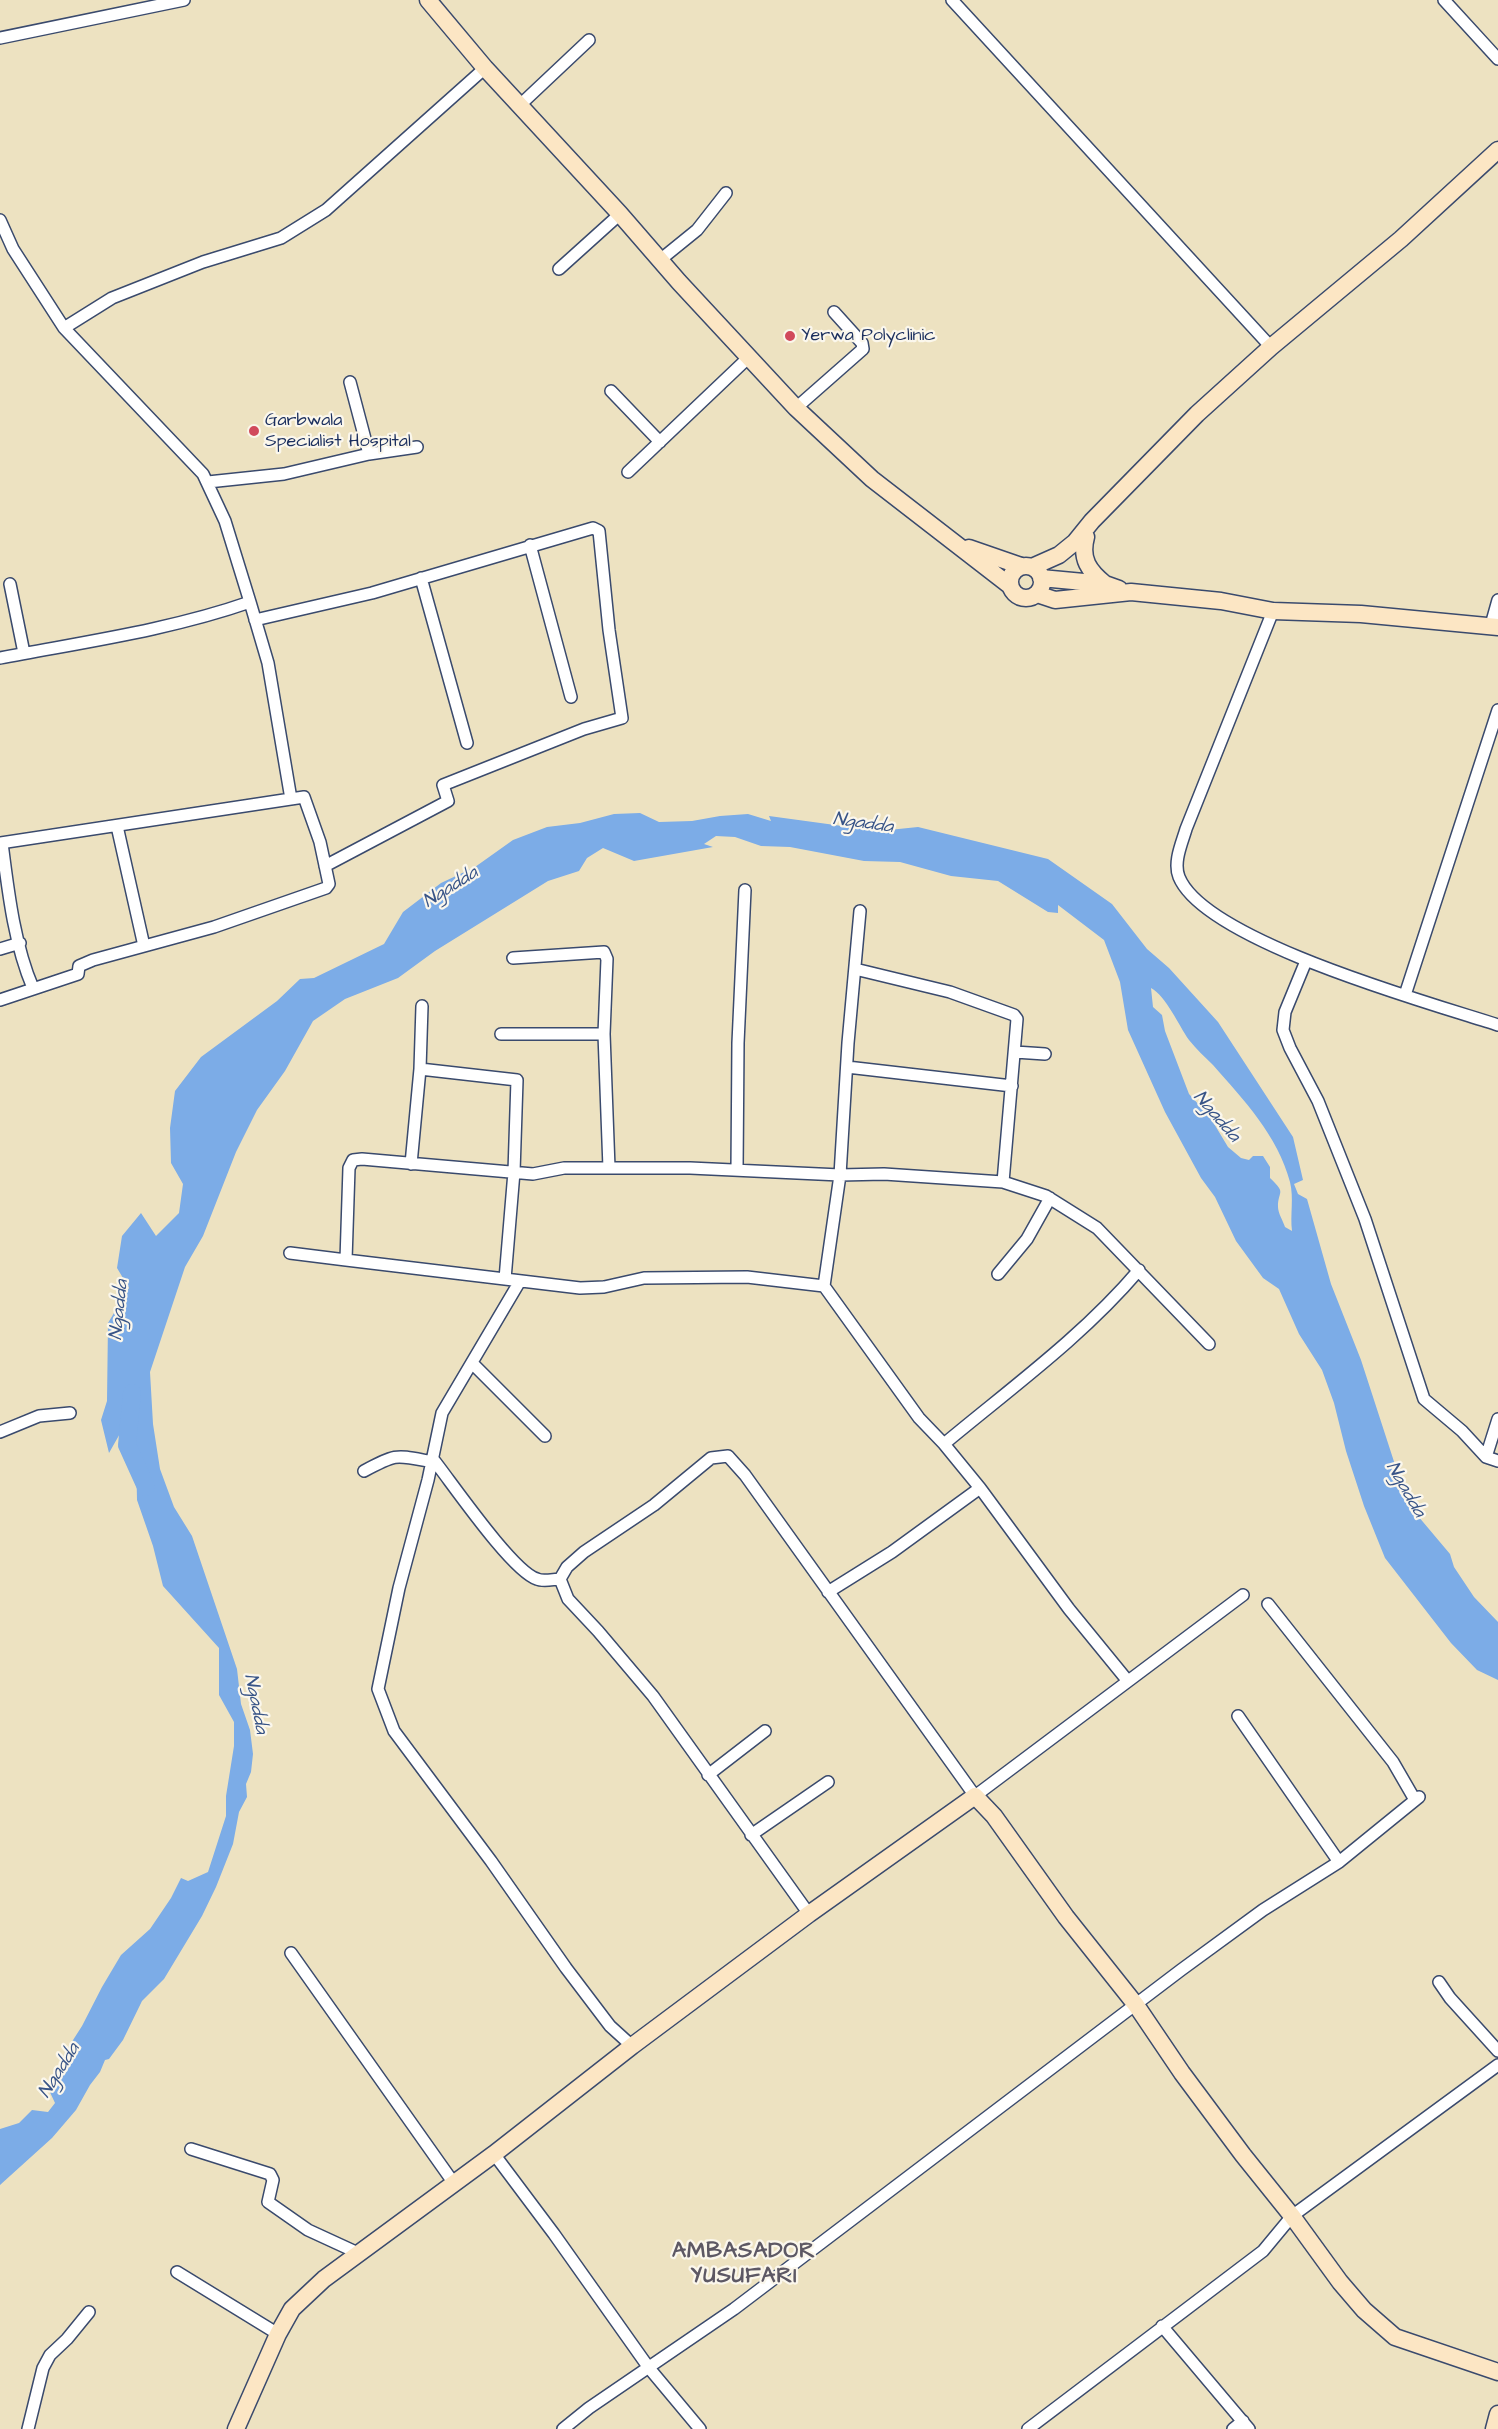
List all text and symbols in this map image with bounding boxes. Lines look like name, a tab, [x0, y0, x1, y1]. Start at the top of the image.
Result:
place label: Yerwa Polyclinic	[801, 325, 936, 347]
marker: Yerwa Polyclinic	[783, 329, 797, 343]
place label: Garbwala Specialist Hospital	[265, 410, 411, 452]
marker: Garbwala Specialist Hospital	[247, 424, 261, 438]
water label: Ngadda	[831, 808, 895, 840]
water label: Ngadda	[419, 862, 483, 914]
water label: Ngadda	[1188, 1087, 1244, 1147]
water label: Ngadda	[105, 1279, 135, 1341]
water label: Ngadda	[1380, 1458, 1430, 1522]
water label: Ngadda	[238, 1672, 272, 1736]
water label: Ngadda	[34, 2039, 86, 2103]
district label: AMBASADOR YUSUFARI	[671, 2239, 817, 2290]

